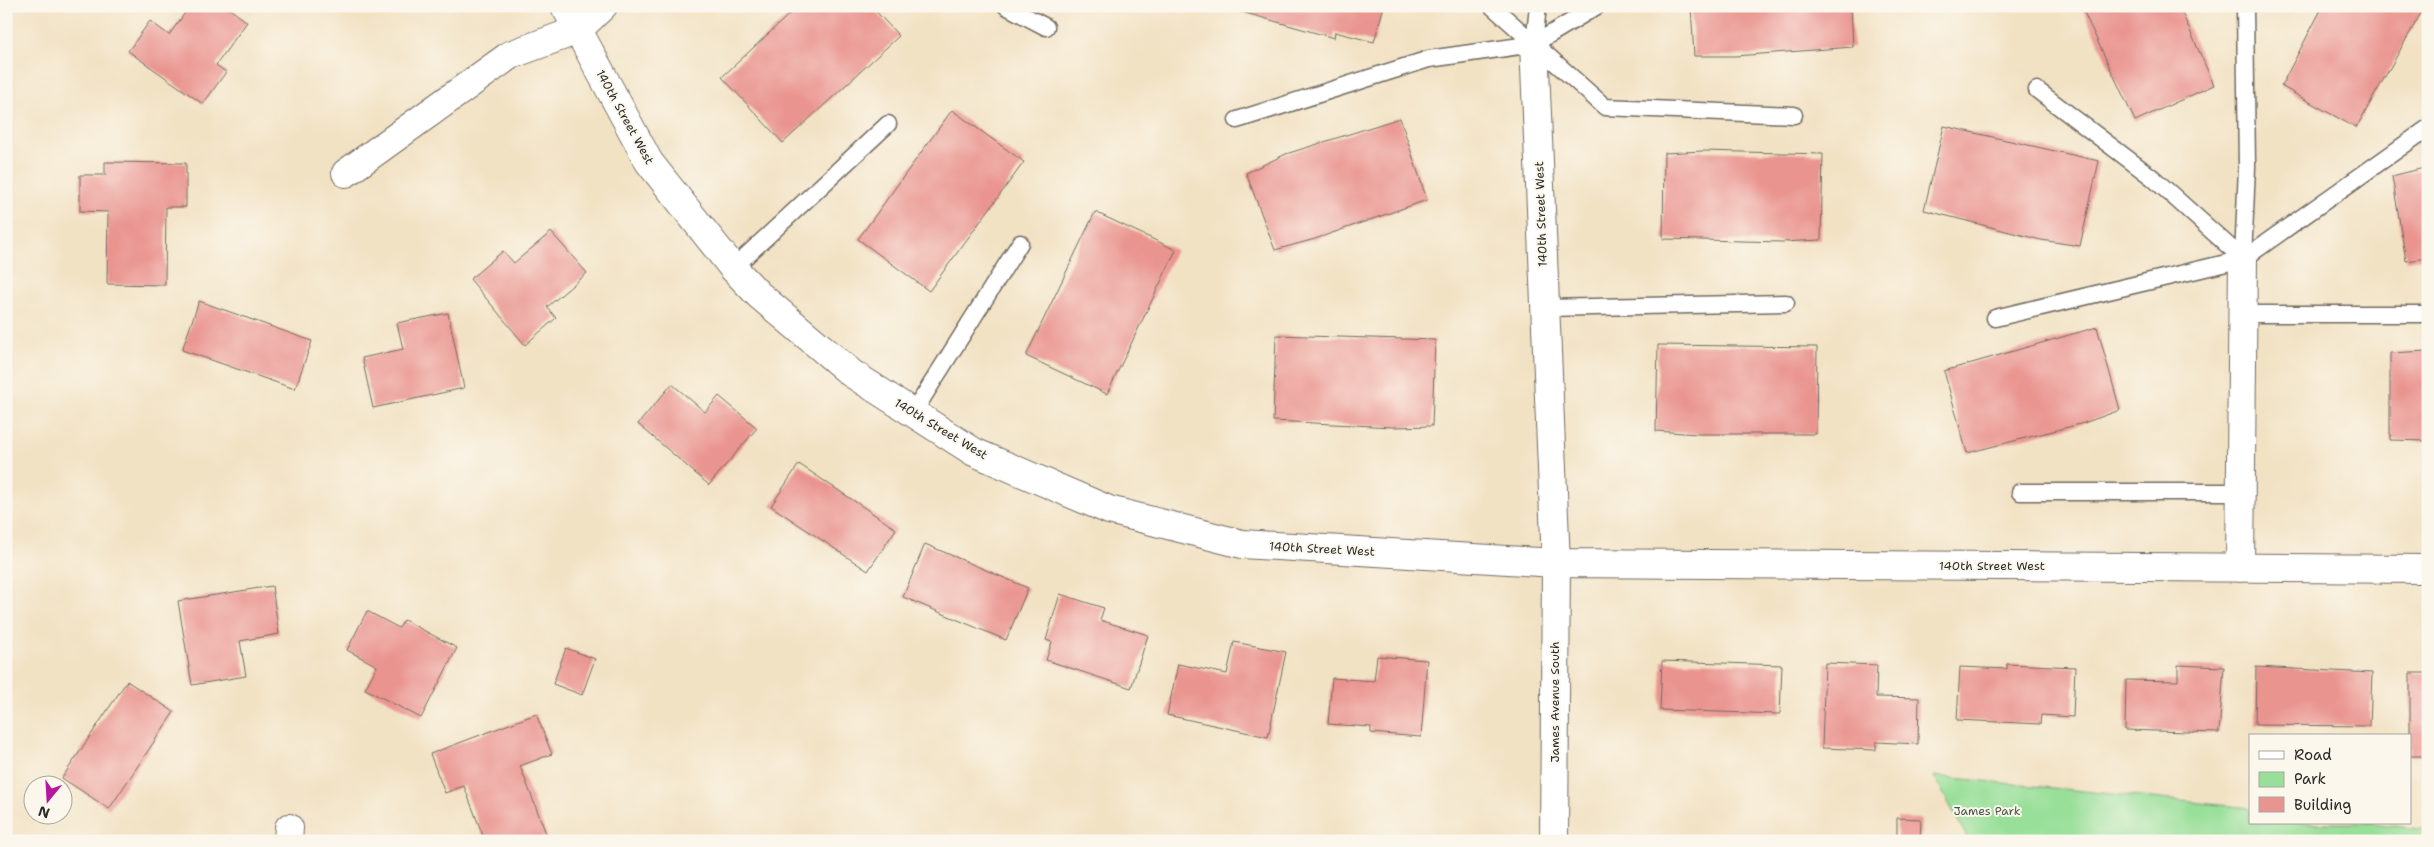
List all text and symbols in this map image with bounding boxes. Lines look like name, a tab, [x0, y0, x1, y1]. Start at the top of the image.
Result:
street label: 140th Street West	[592, 67, 658, 167]
street label: 140th Street West	[1531, 161, 1551, 267]
street label: 140th Street West	[892, 395, 990, 463]
street label: 140th Street West	[1269, 538, 1375, 560]
street label: 140th Street West	[1939, 558, 2045, 574]
street label: James Avenue South	[1547, 641, 1563, 763]
legend	[2249, 734, 2412, 824]
text: Road	[2294, 745, 2332, 765]
text: Park	[2294, 769, 2326, 789]
north arrow	[22, 774, 72, 824]
text: Building	[2294, 795, 2351, 815]
text: N	[36, 802, 52, 823]
park label: James Park	[1953, 803, 2021, 819]

